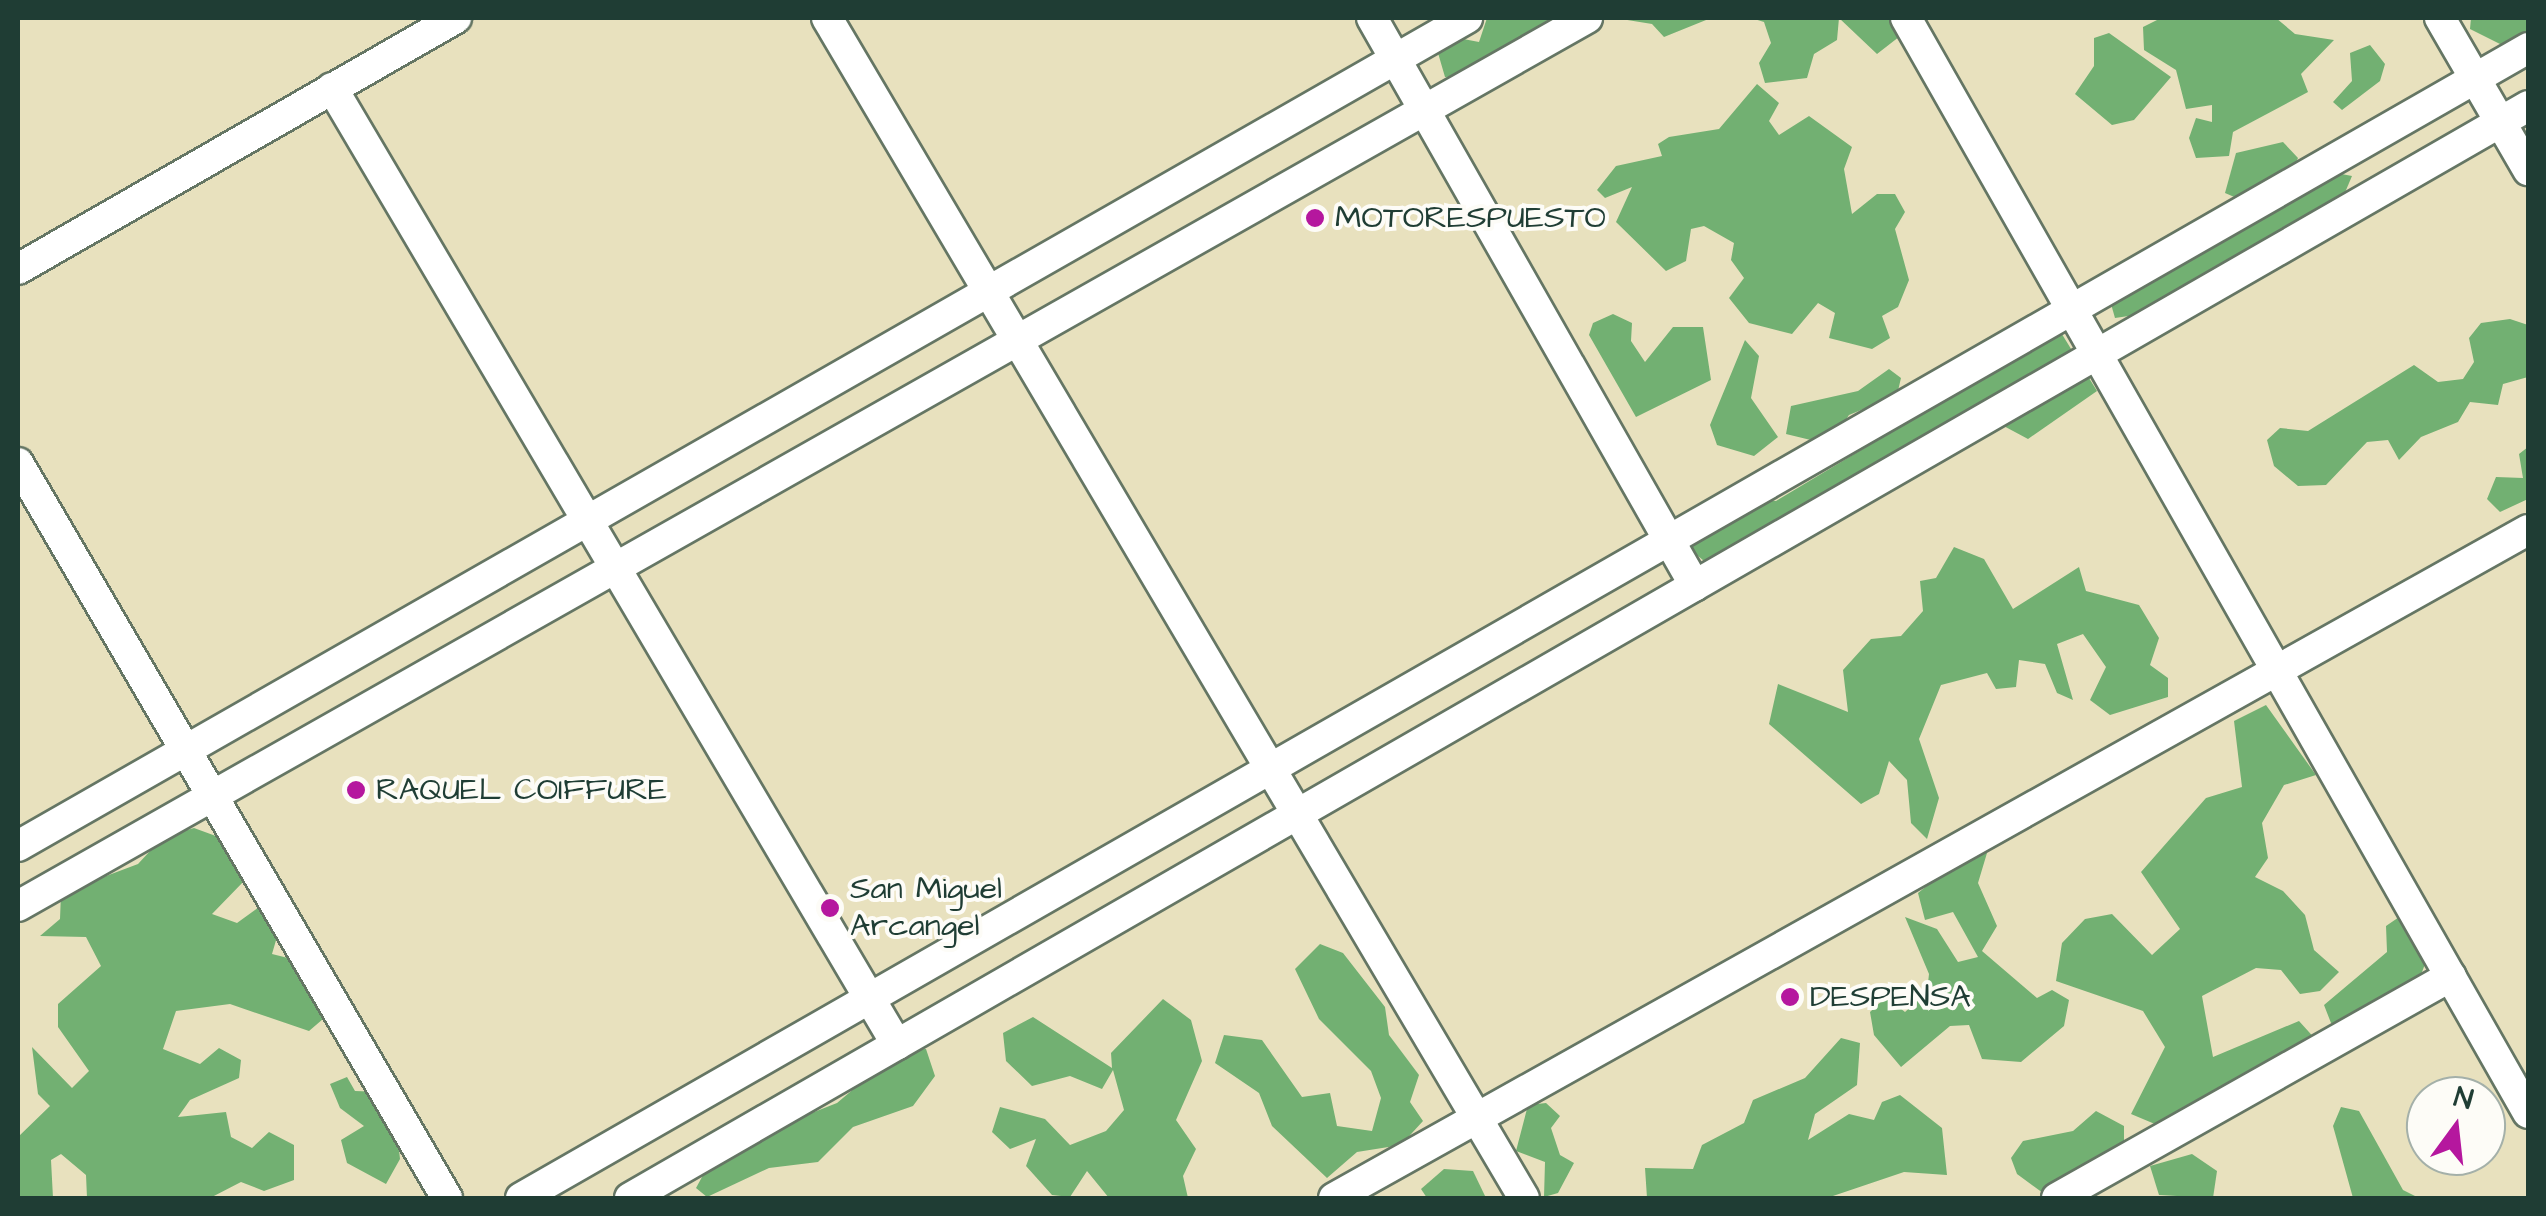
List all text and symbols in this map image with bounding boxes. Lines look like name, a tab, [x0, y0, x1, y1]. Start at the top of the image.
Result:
place label: MOTORESPUESTO	[1335, 199, 1606, 237]
marker: MOTORESPUESTO	[1304, 207, 1326, 229]
place label: RAQUEL COIFFURE	[376, 771, 667, 809]
marker: RAQUEL COIFFURE	[345, 779, 367, 801]
place label: San Miguel Arcangel	[850, 871, 1002, 946]
marker: San Miguel Arcangel	[819, 897, 841, 919]
place label: DESPENSA	[1810, 978, 1971, 1016]
marker: DESPENSA	[1779, 986, 1801, 1008]
north arrow	[2406, 1076, 2506, 1176]
text: N	[2450, 1077, 2477, 1120]

